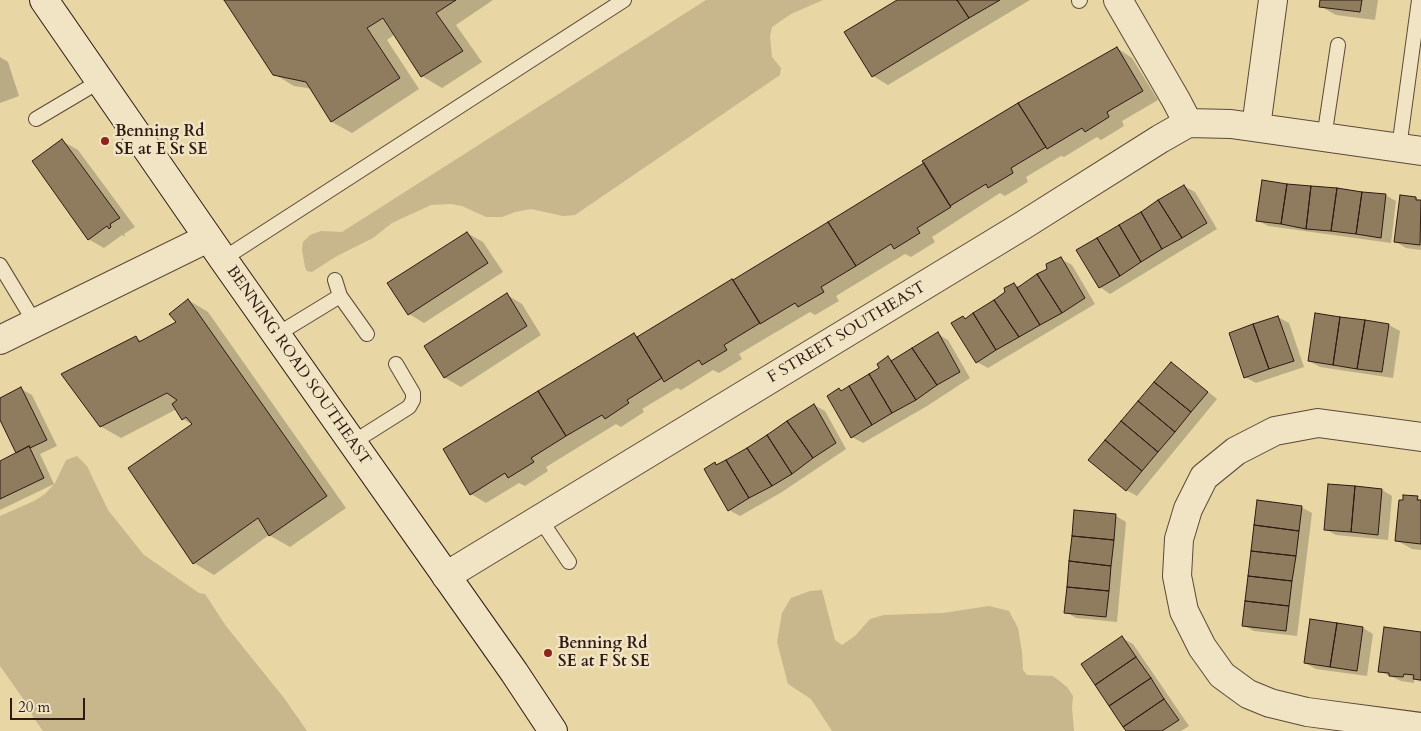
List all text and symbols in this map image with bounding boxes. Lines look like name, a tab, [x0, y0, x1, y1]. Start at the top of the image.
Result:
place label: Benning Rd SE at E St SE	[115, 122, 207, 160]
marker: Benning Rd SE at E St SE	[99, 135, 111, 147]
street label: BENNING ROAD SOUTHEAST	[222, 263, 374, 469]
street label: F STREET SOUTHEAST	[764, 278, 930, 388]
place label: Benning Rd SE at F St SE	[558, 634, 650, 672]
marker: Benning Rd SE at F St SE	[542, 647, 554, 659]
scale bar	[12, 688, 88, 720]
text: 20 m	[18, 697, 50, 717]

